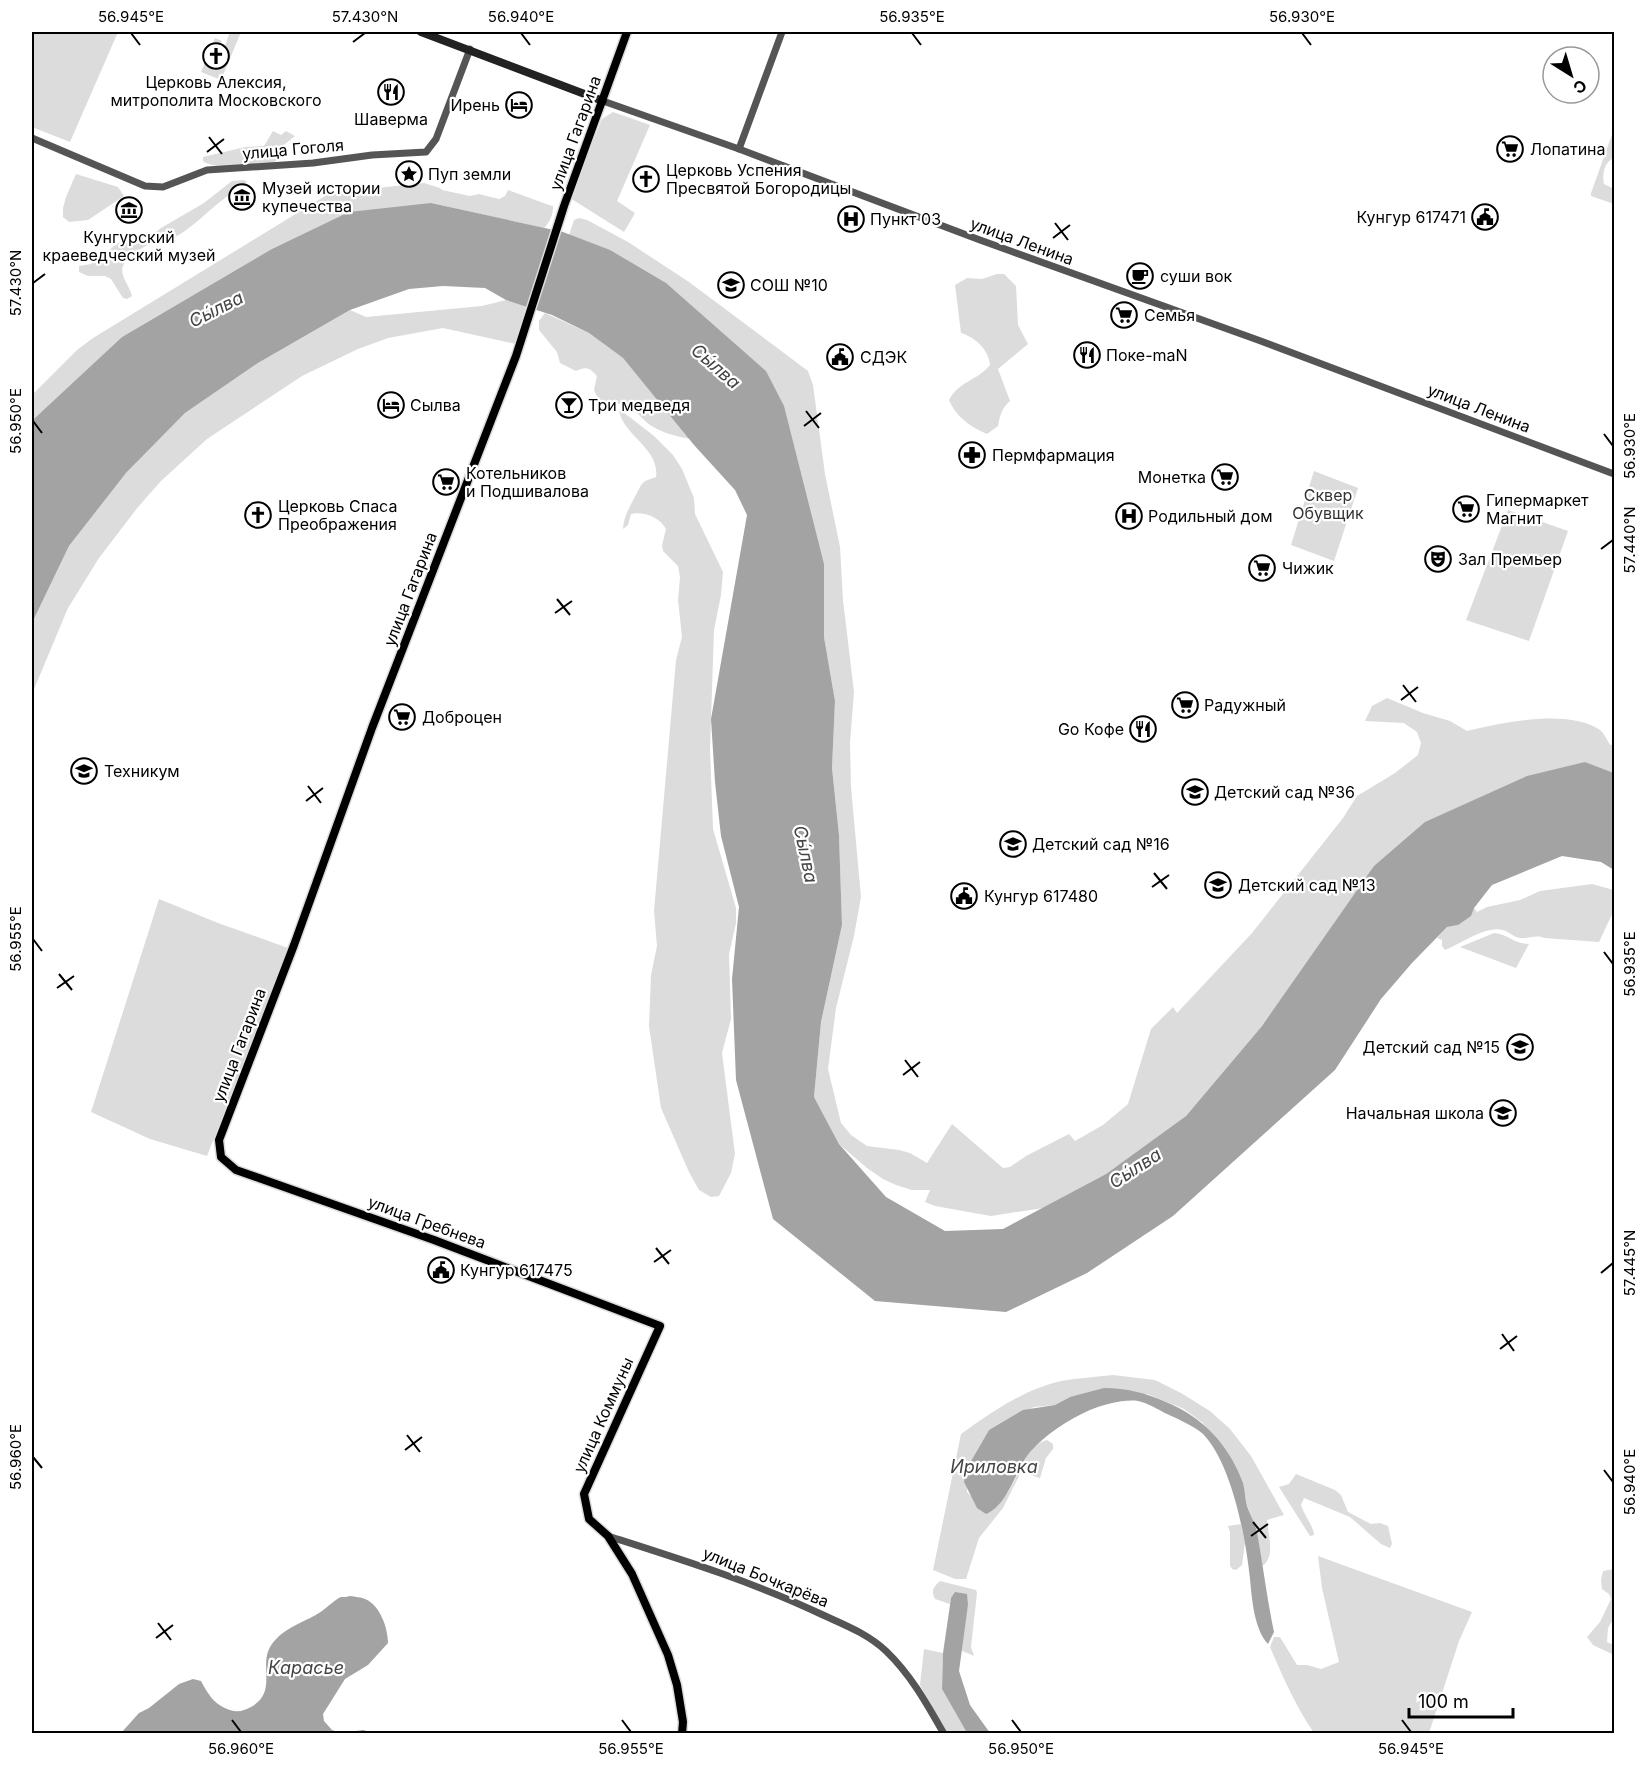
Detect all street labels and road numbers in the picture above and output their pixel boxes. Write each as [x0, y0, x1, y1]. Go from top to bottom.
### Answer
street label: улица Гагарина [545, 73, 605, 193]
street label: улица Гоголя [241, 135, 345, 163]
street label: улица Ленина [968, 213, 1076, 269]
street label: улица Ленина [1425, 379, 1533, 437]
street label: улица Гагарина [379, 529, 441, 649]
street label: улица Гагарина [208, 985, 270, 1105]
street label: улица Гребнева [365, 1191, 489, 1253]
street label: улица Коммуны [569, 1354, 637, 1476]
street label: улица Бочкарёва [700, 1543, 832, 1611]

